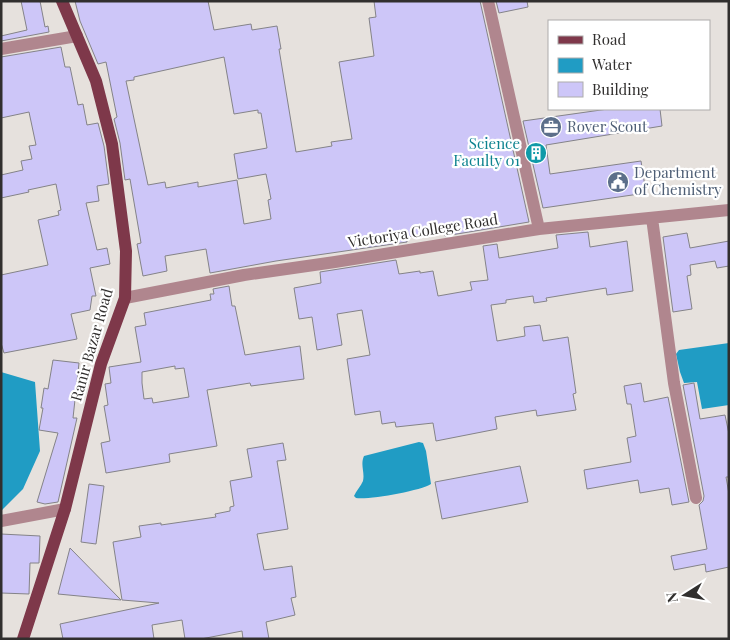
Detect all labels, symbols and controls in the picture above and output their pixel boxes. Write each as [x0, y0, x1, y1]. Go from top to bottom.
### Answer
legend [548, 20, 710, 110]
text: Road [592, 29, 626, 49]
text: Water [591, 54, 632, 74]
text: Building [592, 79, 649, 99]
office icon: Rover Scout [539, 115, 563, 139]
place label: Rover Scout [567, 116, 648, 136]
place label: Science Faculty 01 [453, 133, 520, 170]
building icon: Science Faculty 01 [524, 141, 548, 165]
place label: Department of Chemistry [634, 162, 722, 199]
public building icon: Department of Chemistry [606, 170, 630, 194]
street label: Victoriya College Road [345, 208, 499, 252]
street label: Ranir Bazar Road [65, 286, 117, 403]
north arrow [660, 570, 710, 620]
text: N [661, 591, 682, 604]

